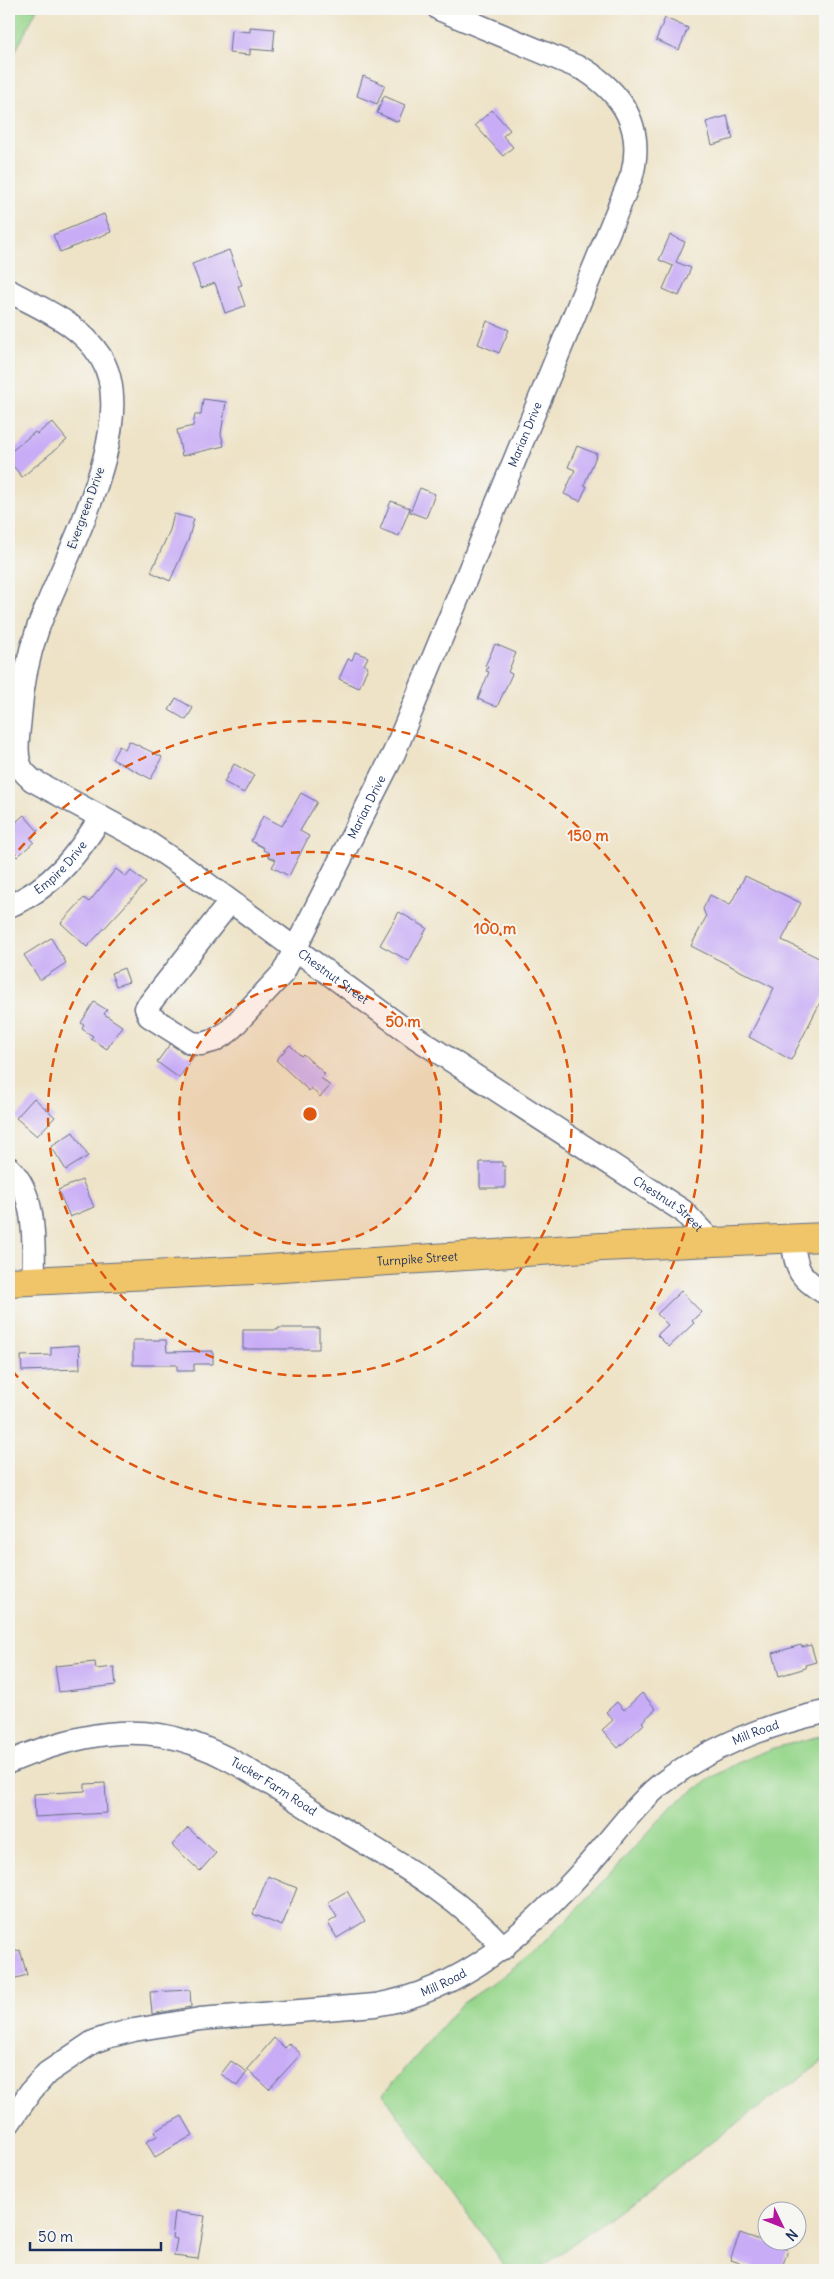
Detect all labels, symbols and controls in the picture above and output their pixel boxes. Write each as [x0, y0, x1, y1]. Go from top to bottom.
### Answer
street label: Marian Drive [505, 399, 545, 469]
street label: Evergreen Drive [64, 465, 107, 551]
street label: Marian Drive [344, 773, 389, 841]
text: 150 m [567, 826, 609, 845]
street label: Empire Drive [31, 838, 90, 897]
text: 100 m [474, 919, 516, 938]
street label: Chestnut Street [295, 945, 372, 1007]
text: 50 m [385, 1012, 421, 1031]
centre of rings [301, 1105, 319, 1123]
street label: Chestnut Street [630, 1173, 706, 1234]
street label: Turnpike Street [376, 1248, 458, 1269]
street label: Mill Road [730, 1717, 781, 1748]
street label: Tucker Farm Road [228, 1754, 320, 1818]
street label: Mill Road [418, 1965, 469, 1999]
north arrow [756, 2202, 806, 2252]
scale bar [30, 2219, 161, 2251]
text: N [782, 2225, 801, 2245]
text: 50 m [38, 2227, 73, 2246]

